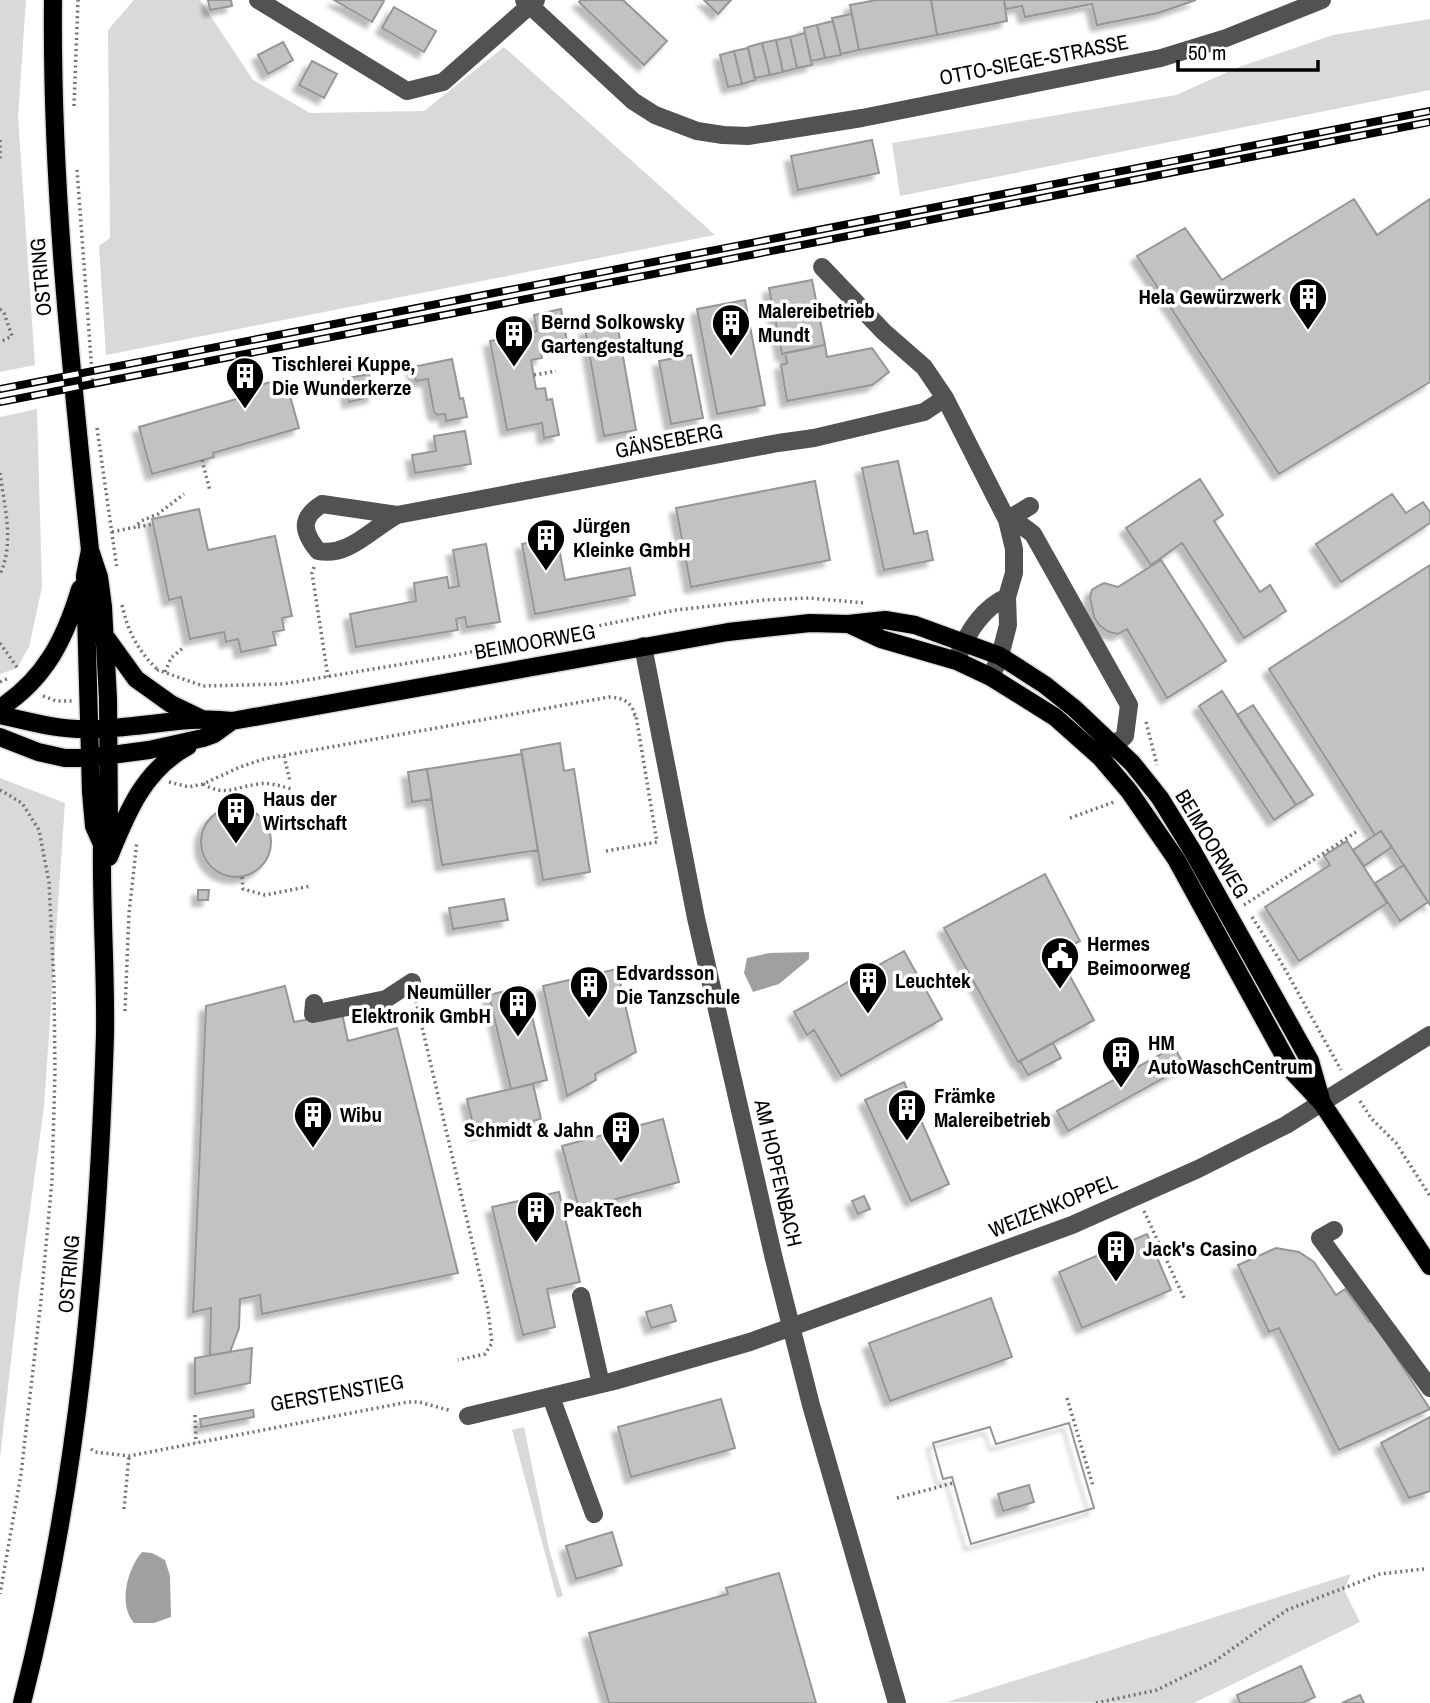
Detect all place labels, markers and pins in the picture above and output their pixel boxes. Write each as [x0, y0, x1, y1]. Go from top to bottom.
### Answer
building icon: Hela Gewürzwerk [1287, 276, 1329, 331]
place label: Hela Gewürzwerk [1138, 282, 1281, 311]
place label: Malereibetrieb Mundt [758, 296, 875, 349]
building icon: Malereibetrieb Mundt [710, 302, 752, 357]
place label: Bernd Solkowsky Gartengestaltung [541, 307, 685, 360]
building icon: Bernd Solkowsky Gartengestaltung [493, 313, 535, 368]
place label: Tischlerei Kuppe, Die Wunderkerze [272, 349, 415, 402]
building icon: Tischlerei Kuppe, Die Wunderkerze [224, 355, 266, 410]
place label: Jürgen Kleinke GmbH [573, 511, 691, 564]
building icon: Jürgen Kleinke GmbH [525, 517, 567, 572]
place label: Haus der Wirtschaft [263, 784, 347, 837]
building icon: Haus der Wirtschaft [215, 790, 257, 845]
place label: Hermes Beimoorweg [1087, 929, 1191, 982]
public building icon: Hermes Beimoorweg [1039, 935, 1081, 990]
place label: Edvardsson Die Tanzschule [616, 958, 740, 1011]
building icon: Leuchtek [847, 960, 889, 1015]
building icon: Edvardsson Die Tanzschule [568, 964, 610, 1019]
place label: Leuchtek [895, 966, 971, 995]
place label: Neumüller Elektronik GmbH [351, 977, 491, 1030]
building icon: Neumüller Elektronik GmbH [497, 983, 539, 1038]
place label: HM AutoWaschCentrum [1148, 1028, 1313, 1081]
building icon: HM AutoWaschCentrum [1100, 1034, 1142, 1089]
place label: Främke Malereibetrieb [934, 1081, 1051, 1134]
building icon: Främke Malereibetrieb [886, 1087, 928, 1142]
building icon: Wibu [292, 1094, 334, 1149]
place label: Wibu [340, 1100, 382, 1129]
building icon: Schmidt & Jahn [600, 1109, 642, 1164]
place label: Schmidt & Jahn [464, 1115, 594, 1144]
building icon: PeakTech [515, 1189, 557, 1244]
place label: PeakTech [563, 1195, 642, 1224]
building icon: Jack's Casino [1095, 1228, 1137, 1283]
place label: Jack's Casino [1143, 1234, 1257, 1263]

